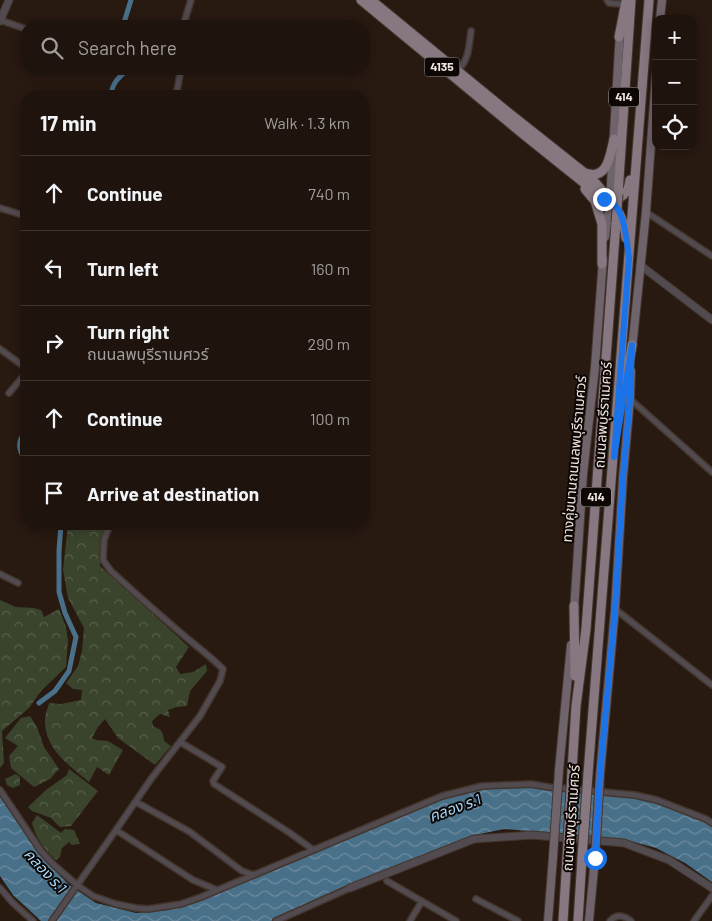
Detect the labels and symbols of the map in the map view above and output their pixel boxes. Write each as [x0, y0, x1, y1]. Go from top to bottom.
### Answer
road number: 4135 [424, 58, 460, 76]
road number: 414 [609, 88, 639, 106]
route end [593, 188, 616, 211]
street label: ถนนลพบุรีราเมศวร์ [590, 361, 616, 469]
street label: ทางคู่ขนานถนนลพบุรีราเมศวร์ [558, 374, 590, 543]
road number: 414 [581, 488, 611, 507]
street label: ถนนลพบุรีราเมศวร์ [558, 764, 584, 872]
water label: คลอง ร.1 [426, 789, 483, 825]
water label: คลอง ร.1 [21, 844, 71, 896]
route start [584, 847, 607, 870]

